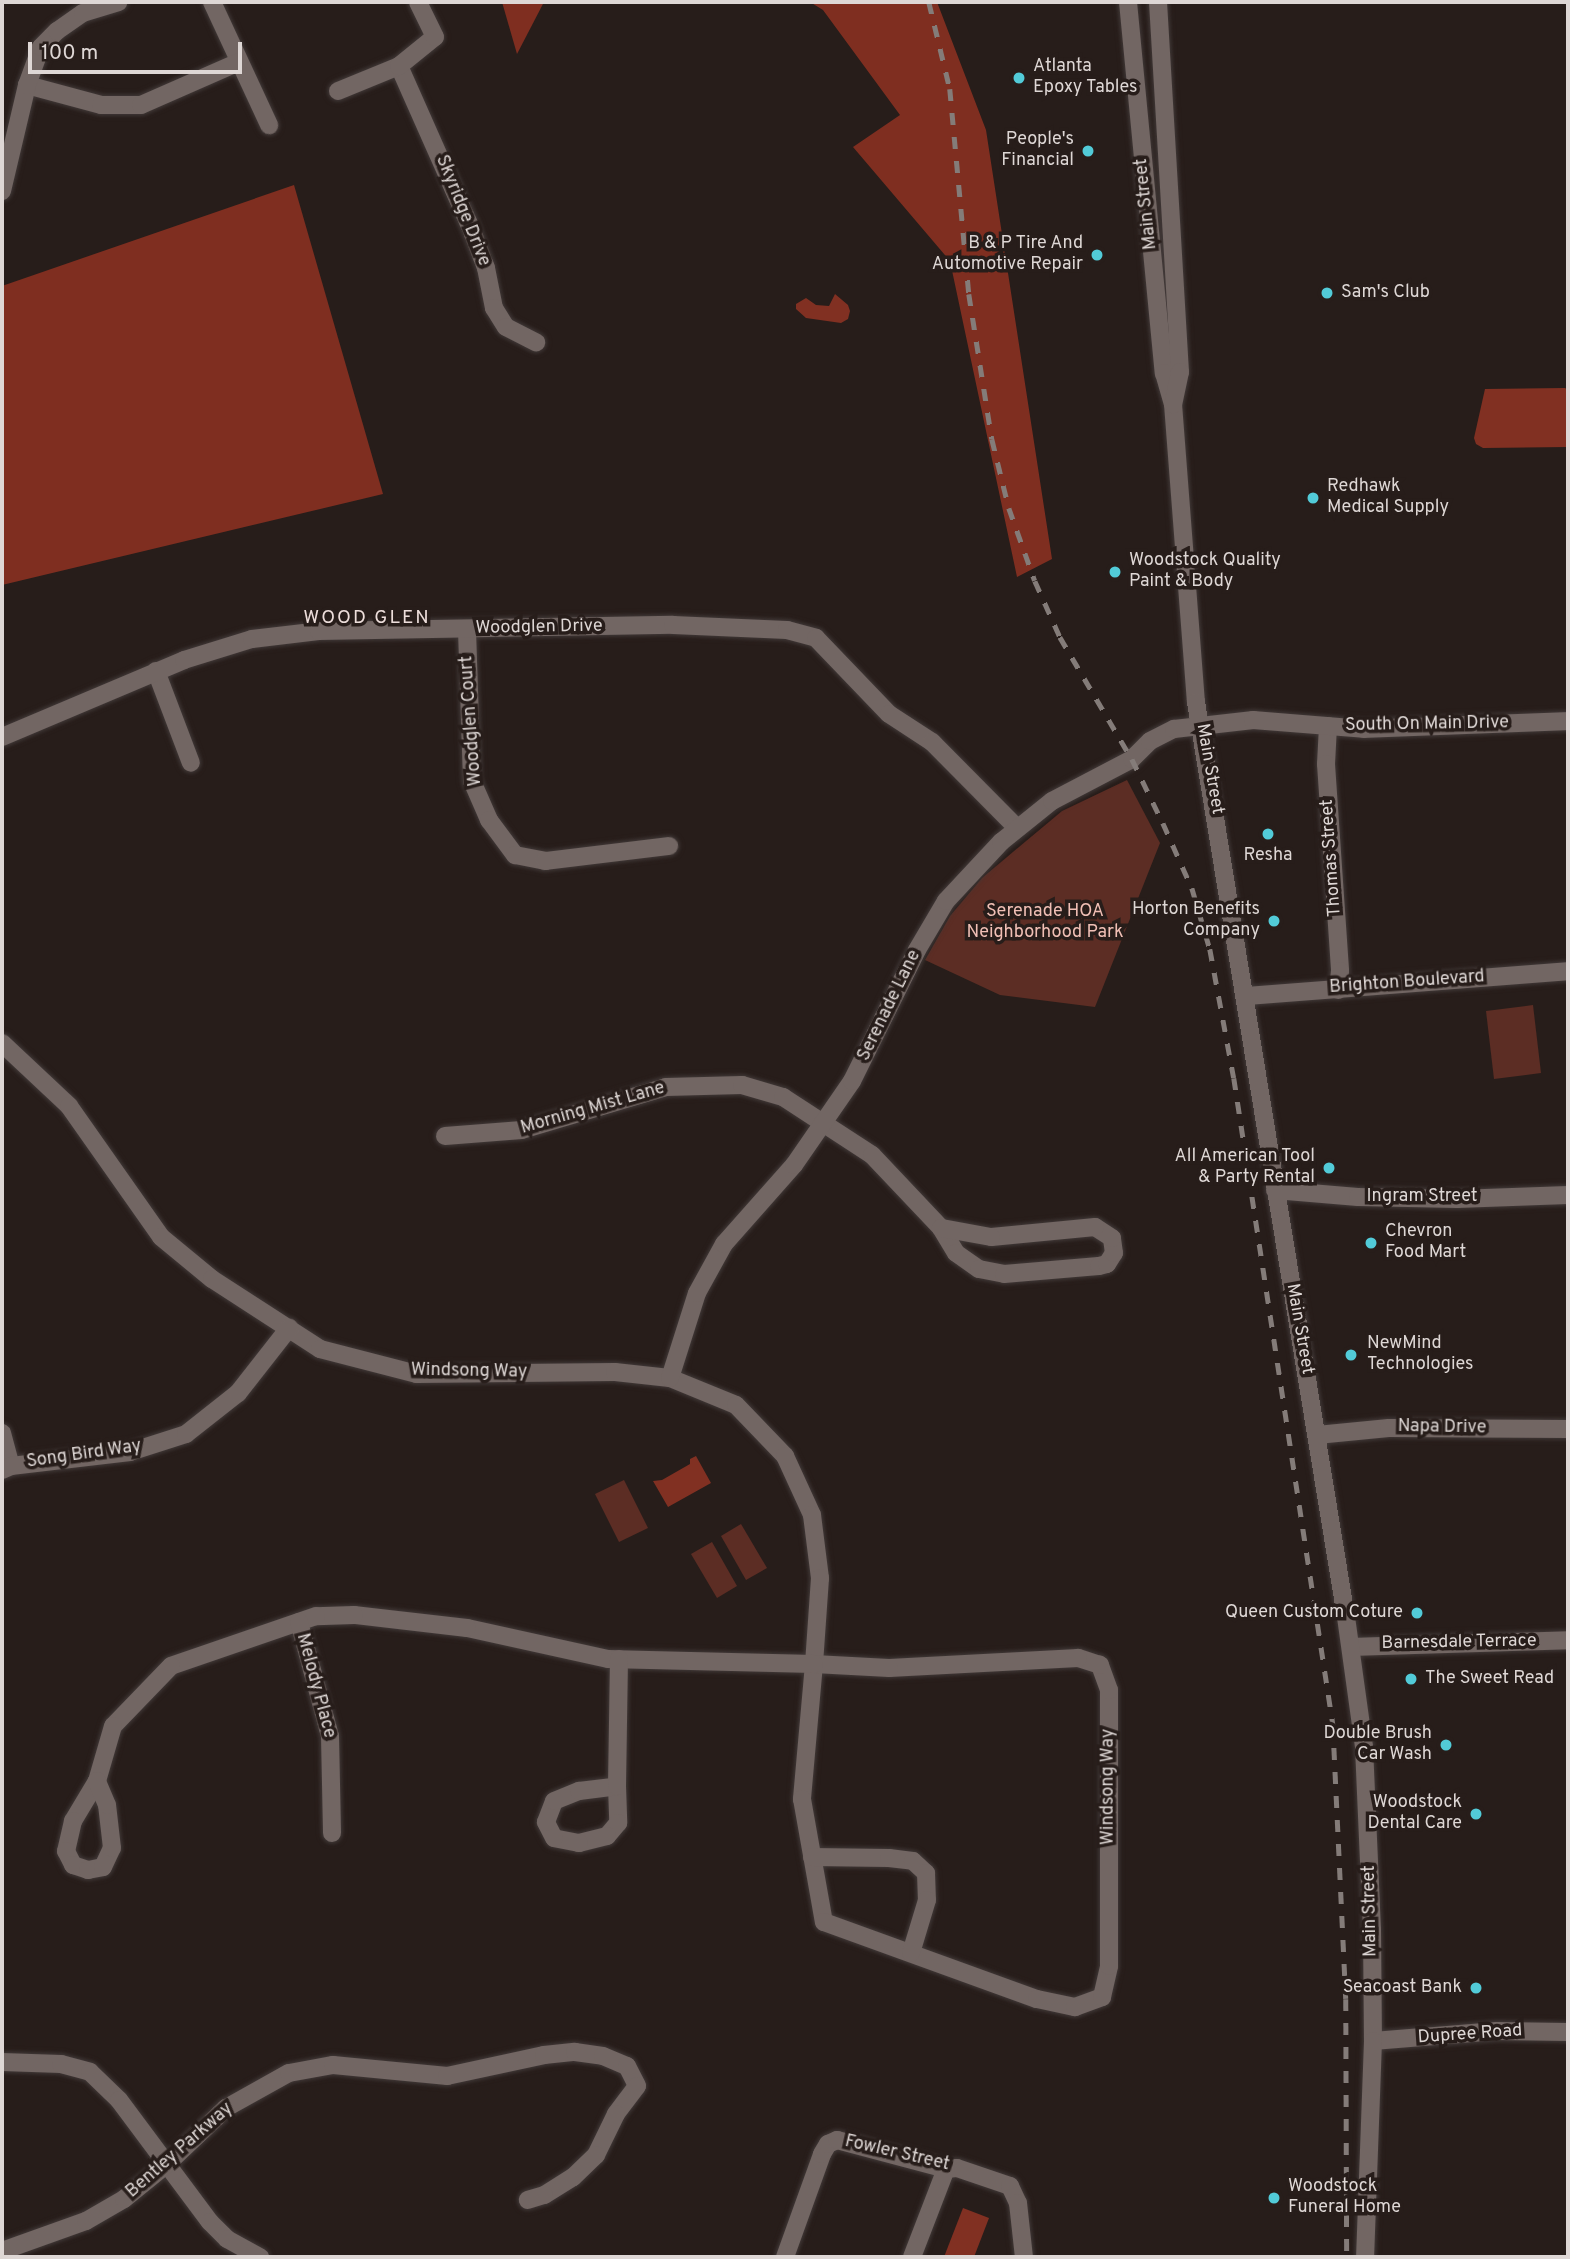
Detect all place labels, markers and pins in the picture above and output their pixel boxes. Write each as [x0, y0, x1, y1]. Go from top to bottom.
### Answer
place label: Atlanta Epoxy Tables [1033, 57, 1138, 100]
marker: Atlanta Epoxy Tables [1011, 70, 1027, 86]
place label: People's Financial [1001, 130, 1074, 172]
marker: People's Financial [1080, 143, 1096, 159]
place label: B & P Tire And Automotive Repair [932, 234, 1083, 276]
marker: B & P Tire And Automotive Repair [1089, 247, 1105, 263]
place label: Sam's Club [1341, 282, 1430, 304]
marker: Sam's Club [1319, 285, 1335, 301]
place label: Redhawk Medical Supply [1327, 477, 1449, 520]
marker: Redhawk Medical Supply [1305, 490, 1321, 506]
place label: Woodstock Quality Paint & Body [1129, 551, 1281, 594]
marker: Woodstock Quality Paint & Body [1107, 564, 1123, 580]
marker: Resha [1260, 826, 1276, 842]
place label: Resha [1243, 845, 1293, 867]
place label: Horton Benefits Company [1132, 900, 1260, 942]
marker: Horton Benefits Company [1266, 913, 1282, 929]
place label: All American Tool & Party Rental [1173, 1147, 1315, 1190]
marker: All American Tool & Party Rental [1321, 1160, 1337, 1176]
place label: Chevron Food Mart [1385, 1222, 1466, 1264]
marker: Chevron Food Mart [1363, 1235, 1379, 1251]
place label: NewMind Technologies [1367, 1334, 1473, 1376]
marker: NewMind Technologies [1341, 1345, 1361, 1365]
place label: Queen Custom Coture [1225, 1602, 1403, 1624]
marker: Queen Custom Coture [1409, 1605, 1425, 1621]
place label: The Sweet Read [1425, 1668, 1554, 1690]
marker: The Sweet Read [1403, 1671, 1419, 1687]
place label: Double Brush Car Wash [1324, 1724, 1432, 1766]
marker: Double Brush Car Wash [1438, 1737, 1454, 1753]
place label: Woodstock Dental Care [1368, 1793, 1462, 1836]
marker: Woodstock Dental Care [1468, 1806, 1484, 1822]
place label: Seacoast Bank [1343, 1977, 1462, 1999]
marker: Seacoast Bank [1468, 1980, 1484, 1996]
place label: Woodstock Funeral Home [1288, 2177, 1401, 2220]
marker: Woodstock Funeral Home [1266, 2190, 1282, 2206]

